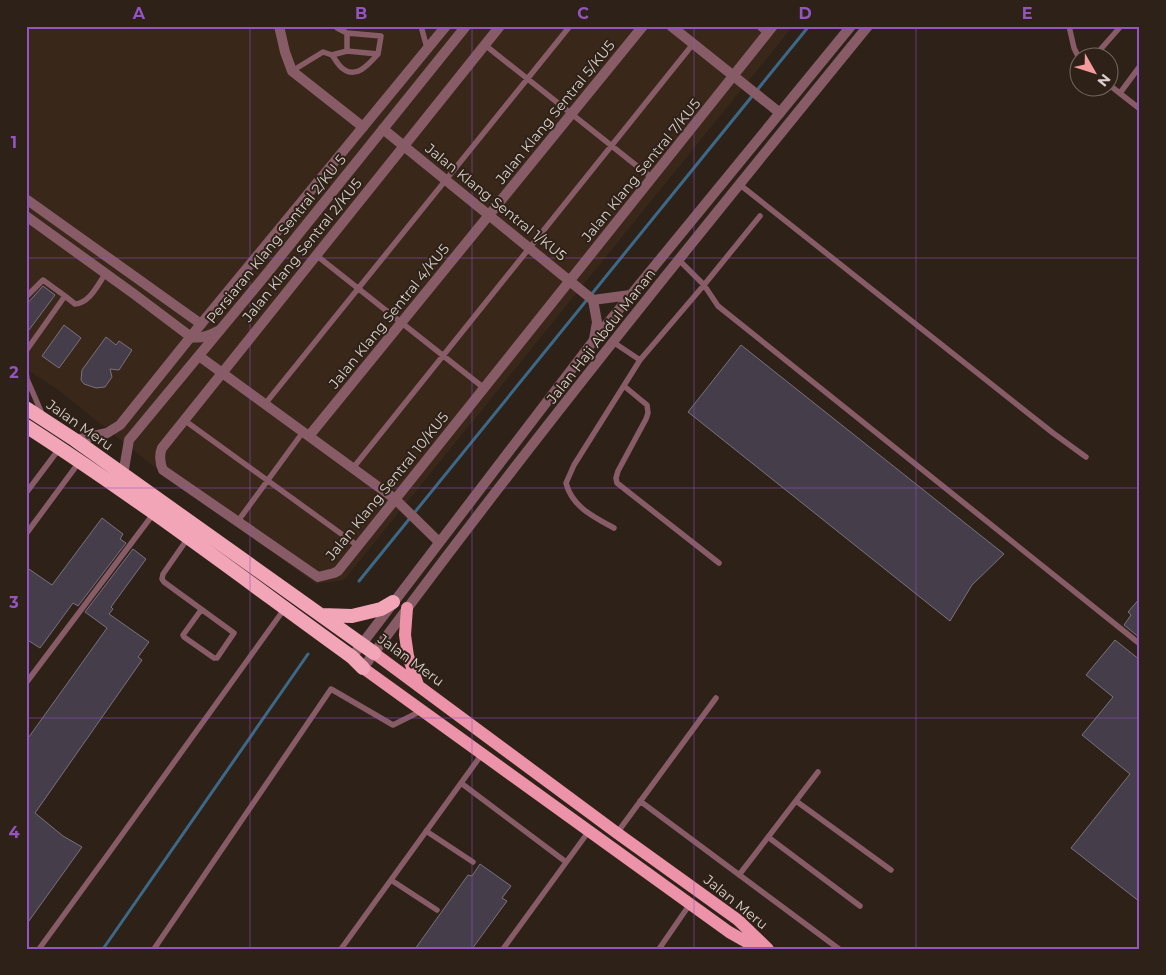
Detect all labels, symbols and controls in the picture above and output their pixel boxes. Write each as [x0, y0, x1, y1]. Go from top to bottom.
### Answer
text: A [132, 4, 146, 23]
text: B [355, 4, 367, 23]
text: C [577, 4, 589, 23]
text: D [798, 4, 812, 23]
text: E [1022, 4, 1032, 23]
street label: Jalan Klang Sentral 5/KU5 [491, 37, 619, 188]
north arrow [1068, 48, 1118, 98]
text: N [1094, 70, 1115, 90]
street label: Jalan Klang Sentral 7/KU5 [577, 95, 704, 246]
text: 1 [11, 133, 17, 152]
street label: Jalan Klang Sentral 1/KU5 [421, 139, 570, 265]
street label: Persiaran Klang Sentral 2/KU 5 [202, 151, 350, 327]
street label: Jalan Klang Sentral 2/KU5 [238, 174, 366, 326]
street label: Jalan Klang Sentral 4/KU5 [324, 240, 453, 393]
street label: Jalan Haji Abdul Manan [542, 265, 659, 408]
text: 2 [9, 363, 19, 382]
street label: Jalan Meru [42, 395, 117, 455]
street label: Jalan Klang Sentral 10/KU5 [321, 408, 452, 565]
text: 3 [8, 593, 19, 612]
street label: Jalan Meru [374, 629, 448, 690]
text: 4 [8, 823, 20, 842]
street label: Jalan Meru [700, 870, 772, 933]

